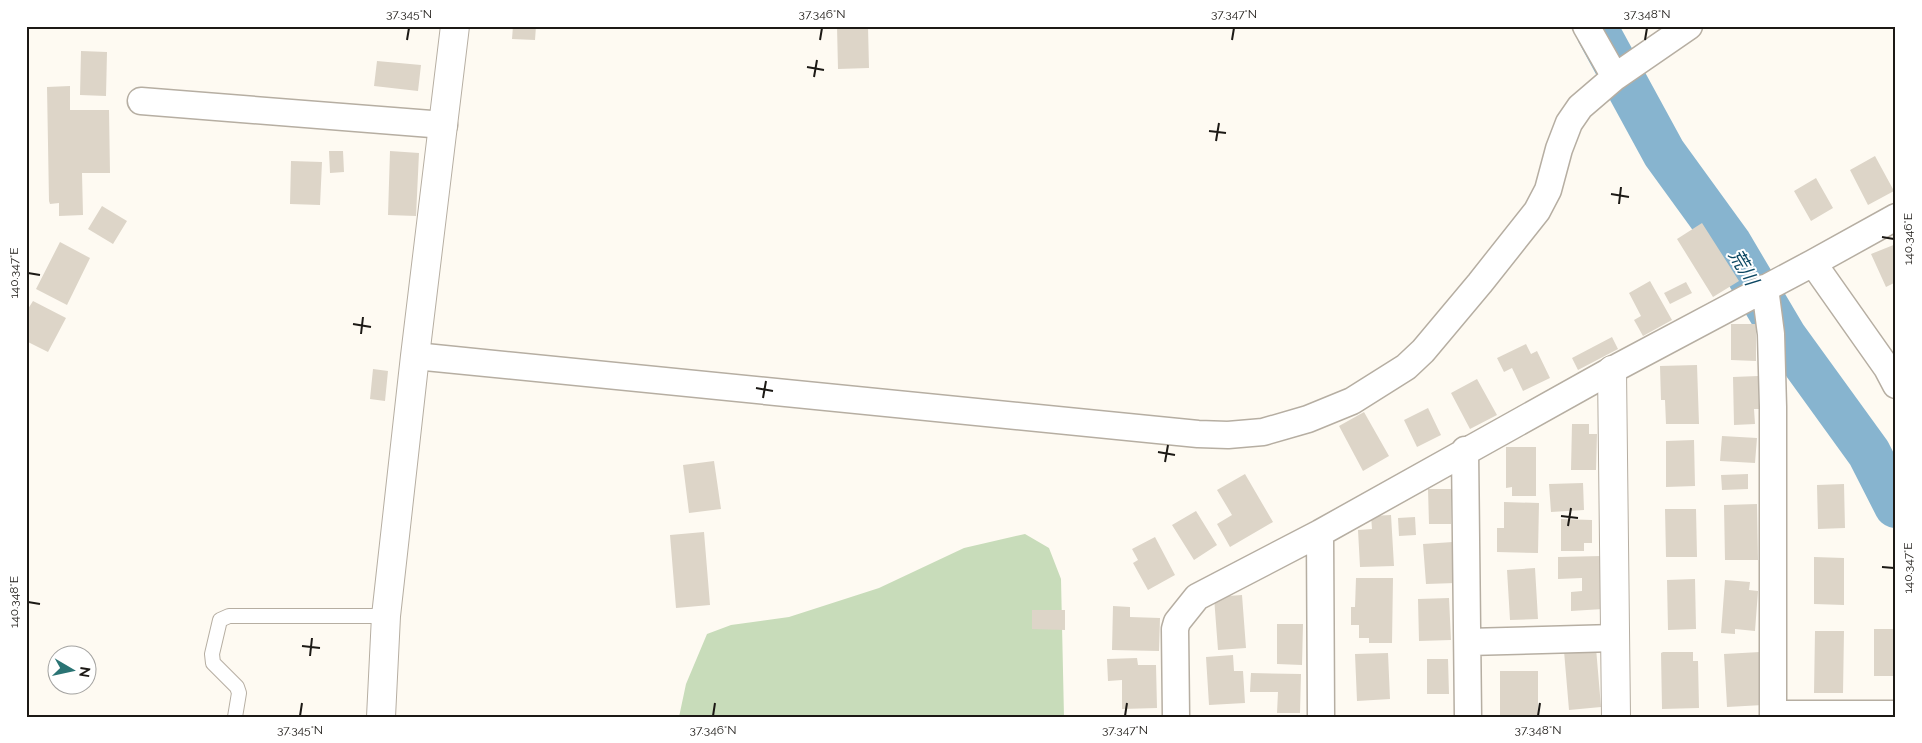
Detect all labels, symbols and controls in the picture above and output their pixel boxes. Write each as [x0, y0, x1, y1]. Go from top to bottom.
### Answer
text: 37.345°N [386, 7, 432, 21]
text: 37.346°N [799, 7, 845, 21]
text: 37.347°N [1211, 7, 1257, 21]
text: 37.348°N [1624, 7, 1670, 21]
text: 140.346°E [1901, 213, 1915, 265]
water label: 荒川 [1725, 245, 1764, 291]
text: 140.347°E [7, 247, 21, 299]
text: 140.347°E [1901, 542, 1915, 594]
text: 140.348°E [7, 576, 21, 628]
north arrow [48, 646, 98, 696]
text: N [76, 666, 94, 679]
text: 37.345°N [277, 723, 323, 737]
text: 37.346°N [690, 723, 736, 737]
text: 37.347°N [1102, 723, 1148, 737]
text: 37.348°N [1515, 723, 1561, 737]

